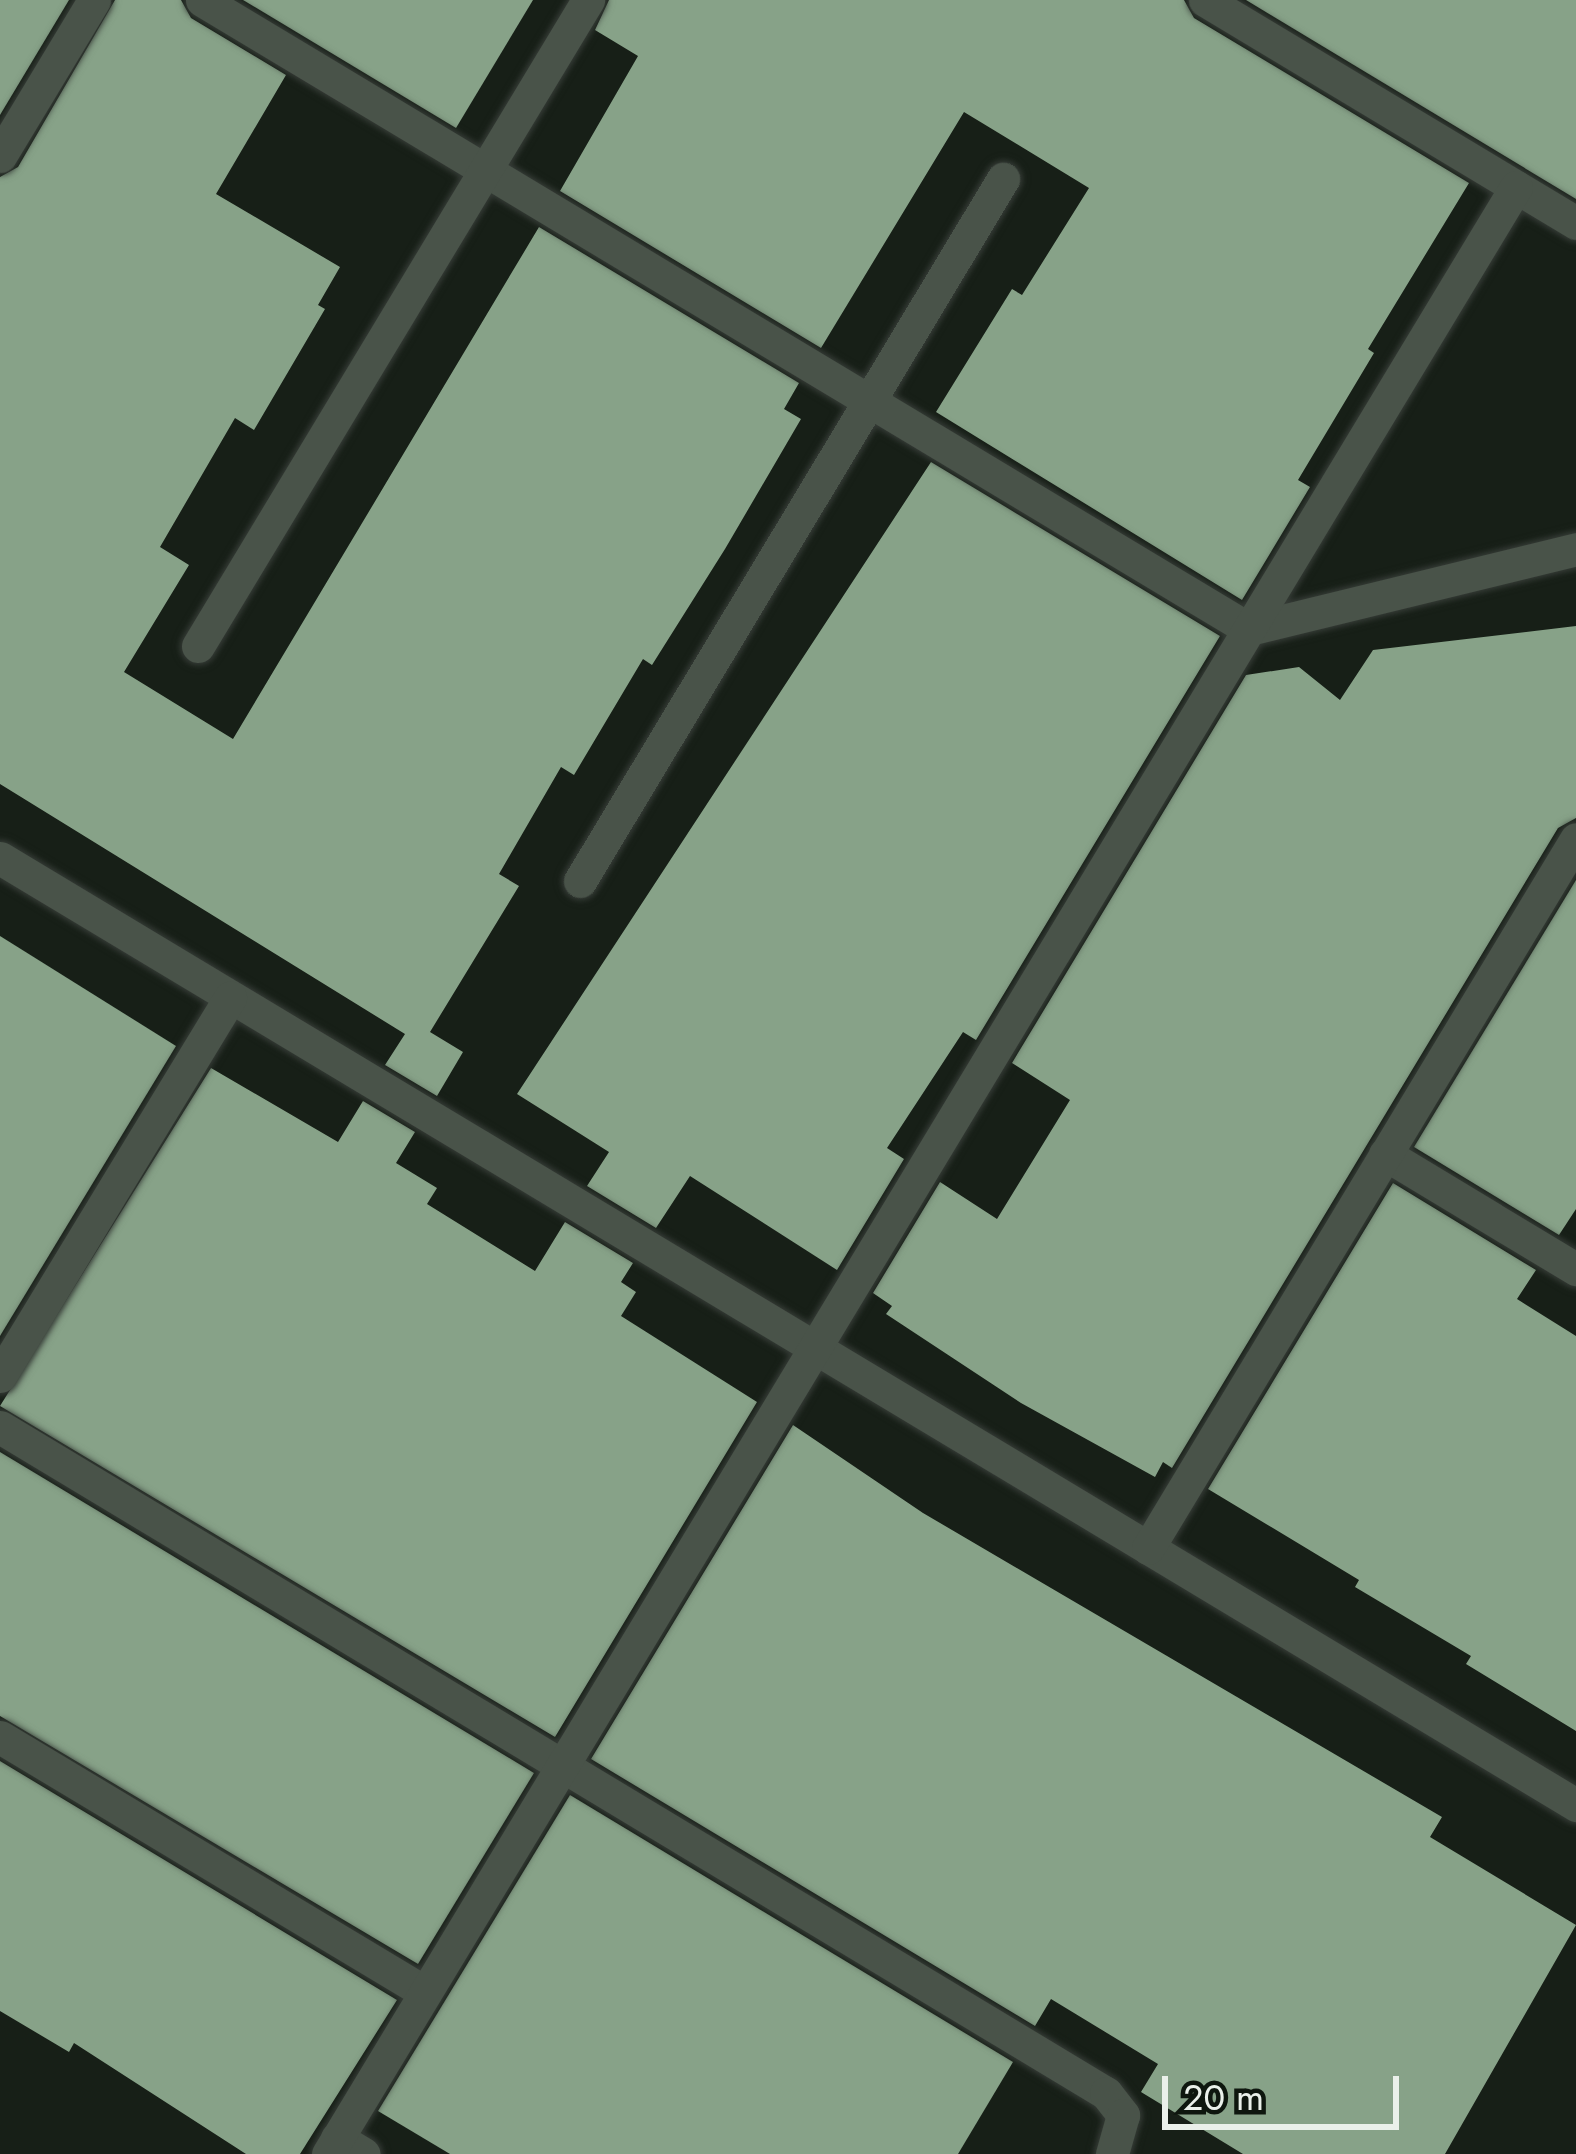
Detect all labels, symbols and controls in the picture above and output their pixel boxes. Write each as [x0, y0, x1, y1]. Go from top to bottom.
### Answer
scale bar [1168, 2052, 1405, 2126]
text: 20 m [1183, 2071, 1264, 2123]

